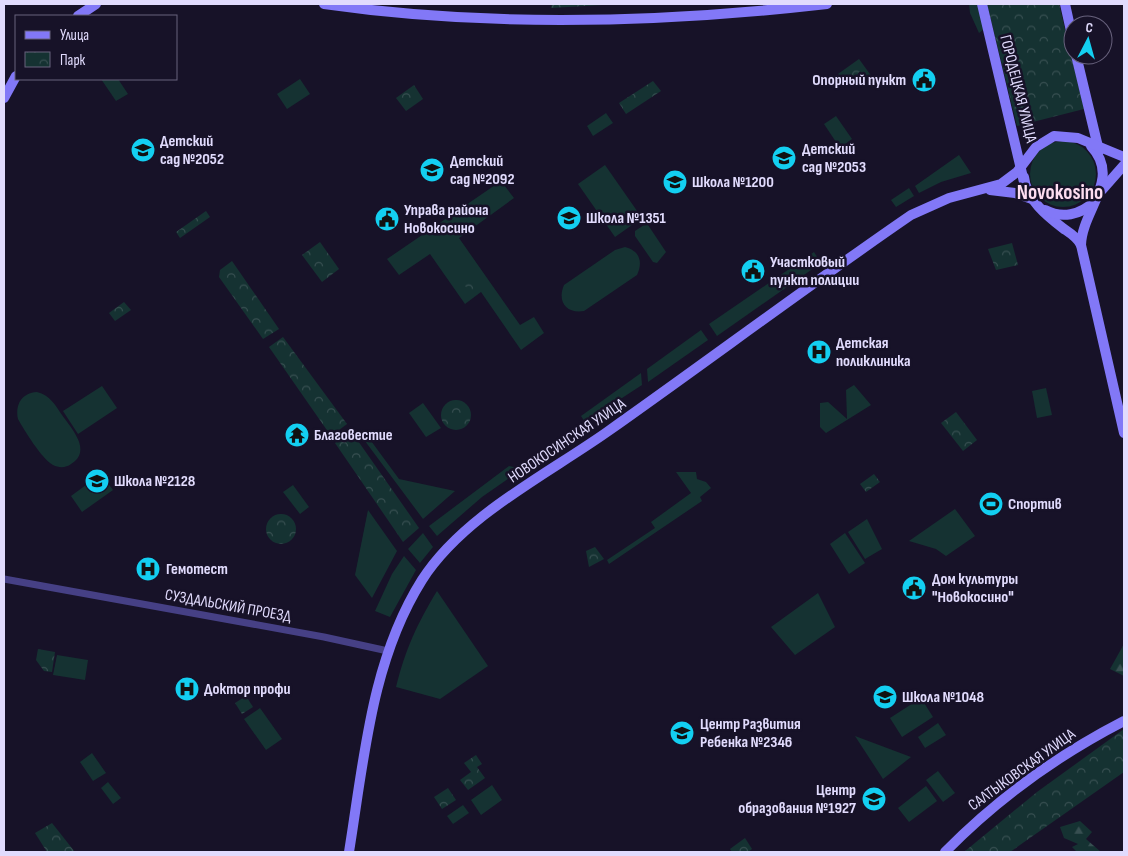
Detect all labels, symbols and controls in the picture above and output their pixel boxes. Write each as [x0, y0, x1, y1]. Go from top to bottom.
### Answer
legend [15, 15, 178, 80]
north arrow [1063, 15, 1113, 65]
text: С [1085, 19, 1094, 36]
text: Улица [60, 26, 89, 45]
street label: ГОРОДЕЦКАЯ УЛИЦА [995, 33, 1041, 145]
text: Парк [60, 51, 86, 70]
public building icon: Опорный пункт [911, 67, 937, 93]
place label: Опорный пункт [812, 71, 906, 90]
place label: Детский сад №2052 [160, 132, 224, 169]
school or university icon: Детский сад №2052 [130, 137, 156, 163]
place label: Детский сад №2053 [802, 140, 866, 177]
school or university icon: Детский сад №2053 [771, 145, 797, 171]
place label: Детский сад №2092 [450, 152, 514, 189]
school or university icon: Детский сад №2092 [419, 157, 445, 183]
school or university icon: Школа №1200 [662, 169, 688, 195]
place label: Школа №1200 [692, 173, 774, 192]
district label: Novokosino [1017, 180, 1103, 205]
place label: Управа района Новокосино [404, 201, 488, 238]
school or university icon: Школа №1351 [556, 205, 582, 231]
public building icon: Управа района Новокосино [374, 206, 400, 232]
place label: Школа №1351 [586, 209, 667, 228]
place label: Участковый пункт полиции [770, 253, 859, 290]
public building icon: Участковый пункт полиции [740, 258, 766, 284]
place label: Детская поликлиника [836, 334, 911, 371]
hospital icon: Детская поликлиника [806, 339, 832, 365]
street label: НОВОКОСИНСКАЯ УЛИЦА [505, 395, 630, 487]
temple icon: Благовестие [284, 422, 310, 448]
place label: Благовестие [314, 426, 393, 445]
school or university icon: Школа №2128 [84, 468, 110, 494]
place label: Школа №2128 [114, 472, 196, 491]
sports icon: Спортив [978, 491, 1004, 517]
place label: Спортив [1008, 495, 1062, 514]
hospital icon: Гемотест [135, 556, 161, 582]
place label: Гемотест [166, 560, 228, 579]
place label: Дом культуры "Новокосино" [932, 570, 1018, 607]
public building icon: Дом культуры "Новокосино" [901, 575, 927, 601]
street label: СУЗДАЛЬСКИЙ ПРОЕЗД [163, 586, 293, 627]
hospital icon: Доктор профи [174, 676, 200, 702]
place label: Доктор профи [204, 680, 290, 699]
school or university icon: Школа №1048 [872, 684, 898, 710]
place label: Школа №1048 [902, 688, 984, 707]
place label: Центр Развития Ребенка №2346 [700, 715, 801, 752]
school or university icon: Центр Развития Ребенка №2346 [669, 720, 695, 746]
street label: САЛТЫКОВСКАЯ УЛИЦА [965, 725, 1079, 815]
place label: Центр образования №1927 [738, 781, 856, 818]
school or university icon: Центр образования №1927 [861, 786, 887, 812]

